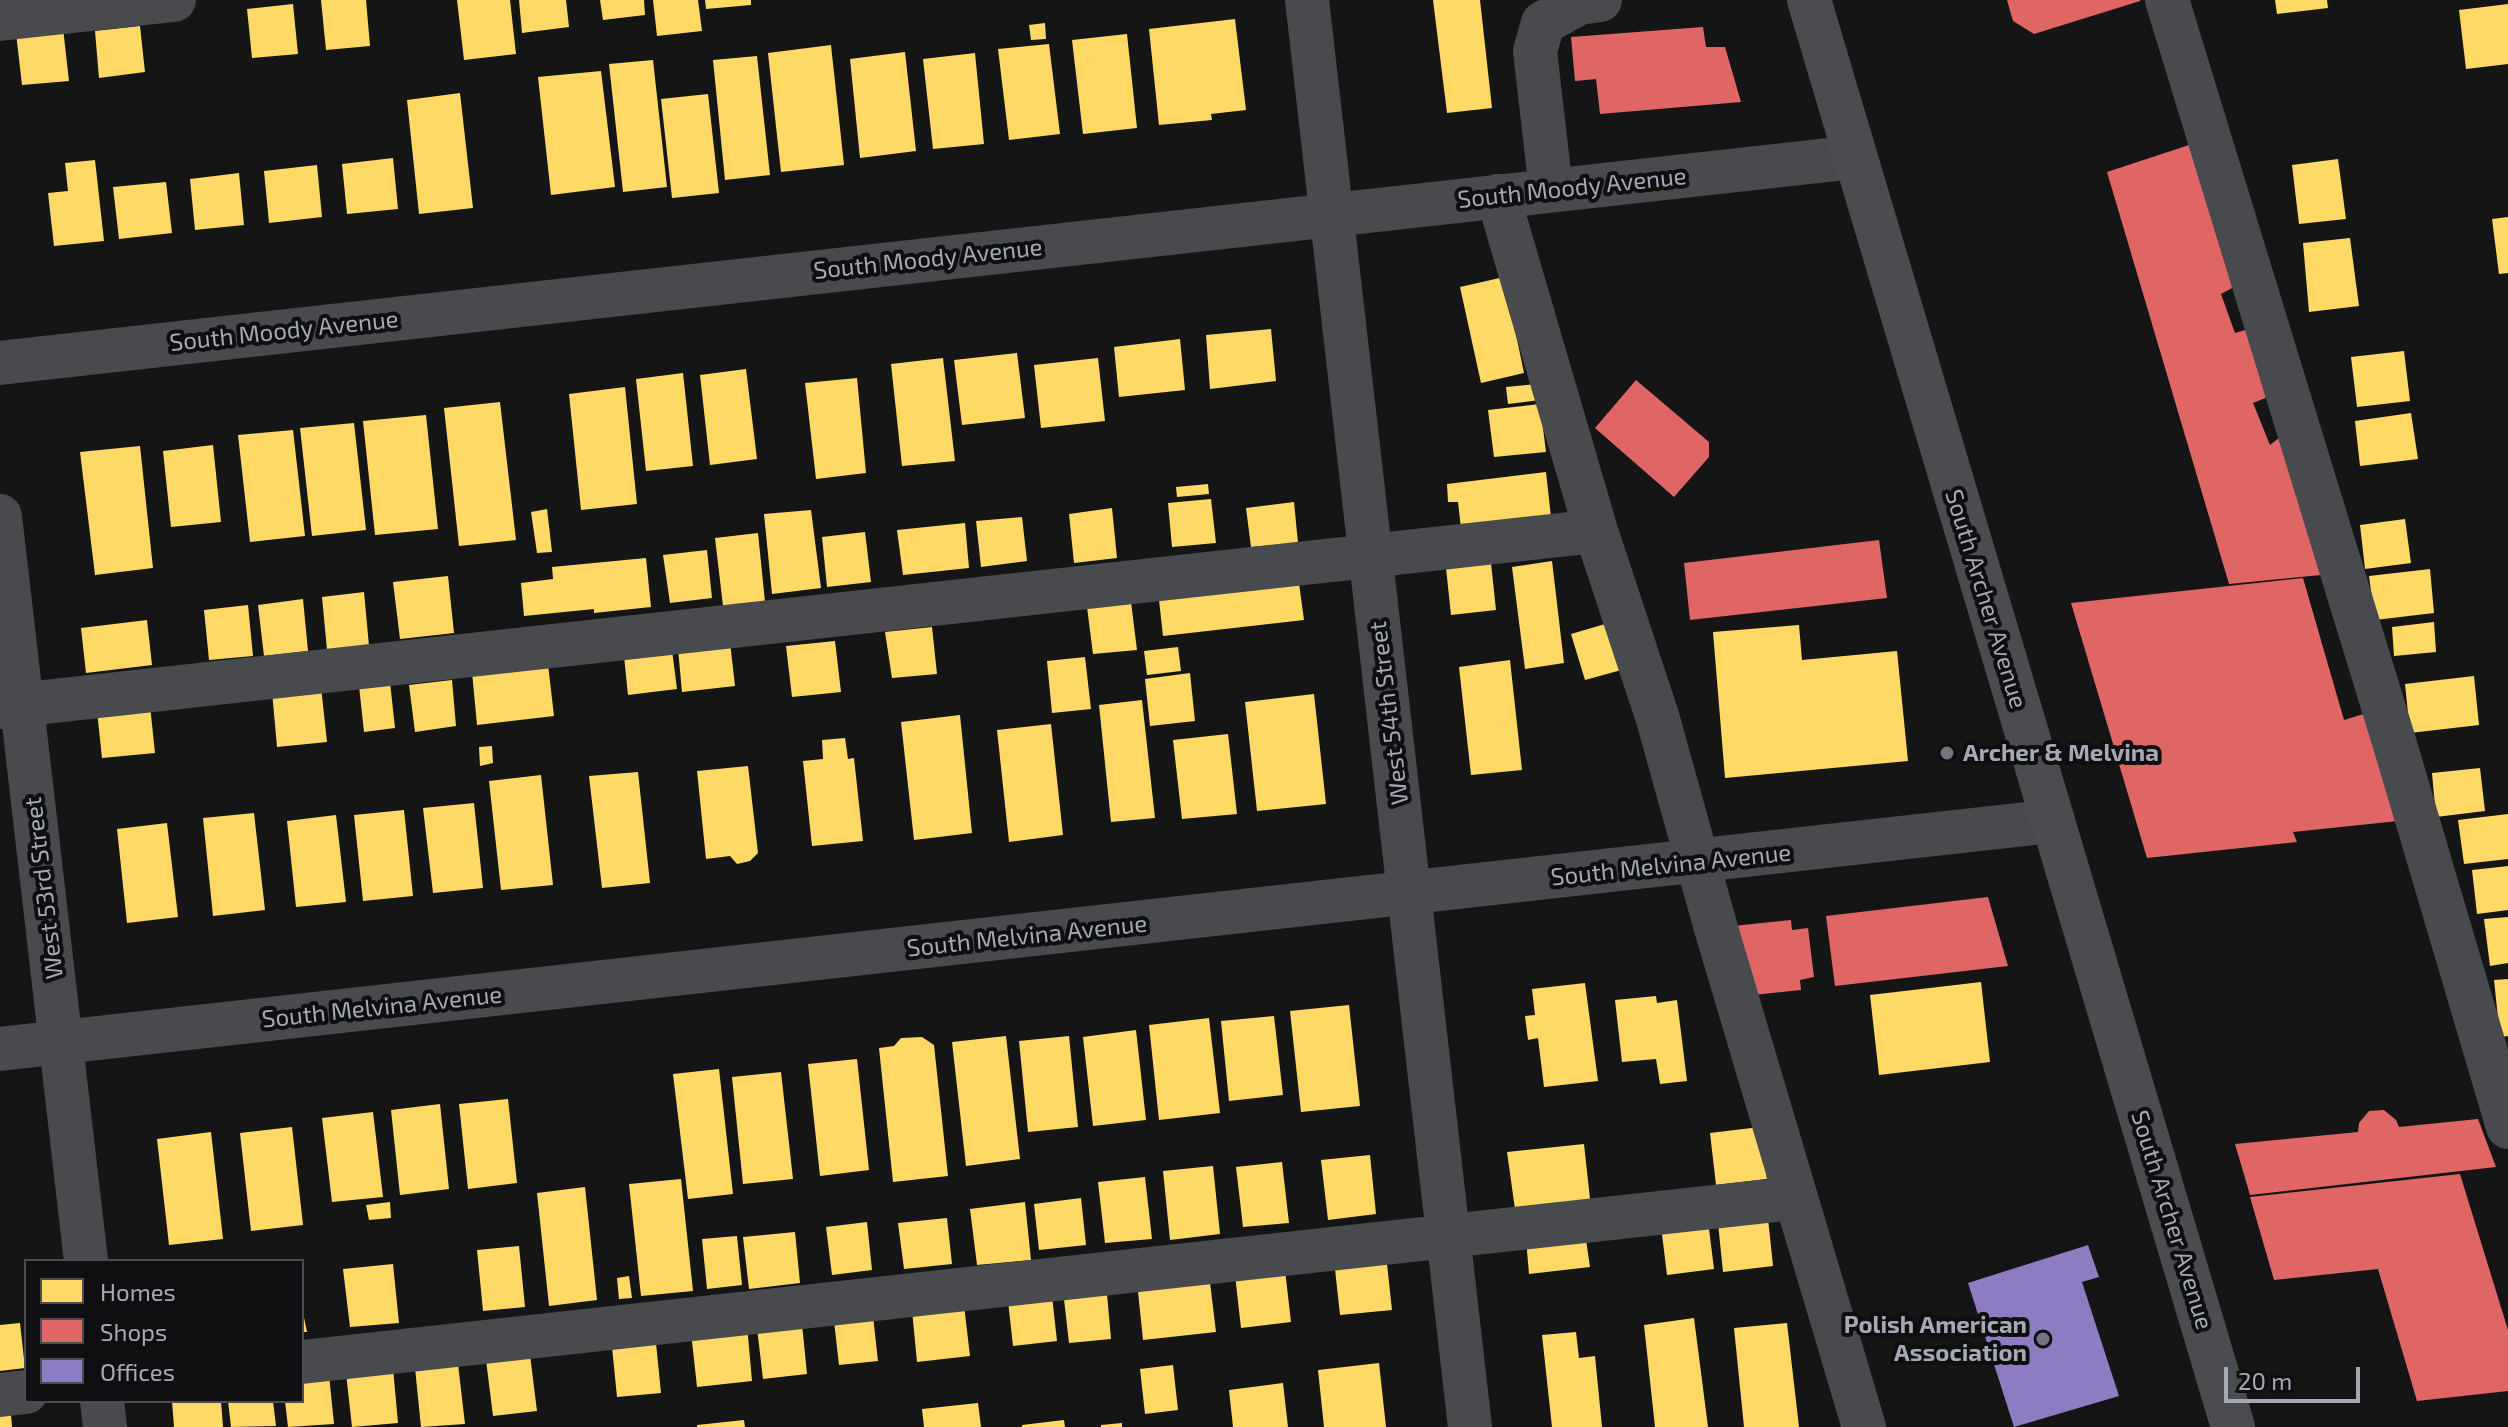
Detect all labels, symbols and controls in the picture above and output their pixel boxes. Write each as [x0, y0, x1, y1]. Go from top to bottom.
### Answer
street label: South Moody Avenue [1456, 162, 1688, 214]
street label: South Moody Avenue [812, 233, 1044, 285]
street label: South Moody Avenue [168, 305, 400, 357]
street label: South Archer Avenue [1939, 486, 2033, 712]
street label: West 54th Street [1363, 620, 1415, 806]
place label: Archer & Melvina [1963, 739, 2159, 767]
marker: Archer & Melvina [1938, 744, 1956, 762]
street label: West 53rd Street [19, 795, 69, 981]
street label: South Melvina Avenue [1549, 838, 1793, 892]
street label: South Melvina Avenue [905, 909, 1149, 963]
street label: South Melvina Avenue [260, 980, 504, 1034]
street label: South Archer Avenue [2125, 1107, 2219, 1333]
legend [24, 1259, 304, 1403]
text: Homes [100, 1277, 176, 1306]
place label: Polish American Association [1844, 1311, 2027, 1367]
text: Shops [100, 1317, 167, 1346]
marker: Polish American Association [2034, 1330, 2052, 1348]
scale bar [2228, 1351, 2364, 1401]
text: Offices [100, 1357, 175, 1386]
text: 20 m [2238, 1366, 2292, 1395]

